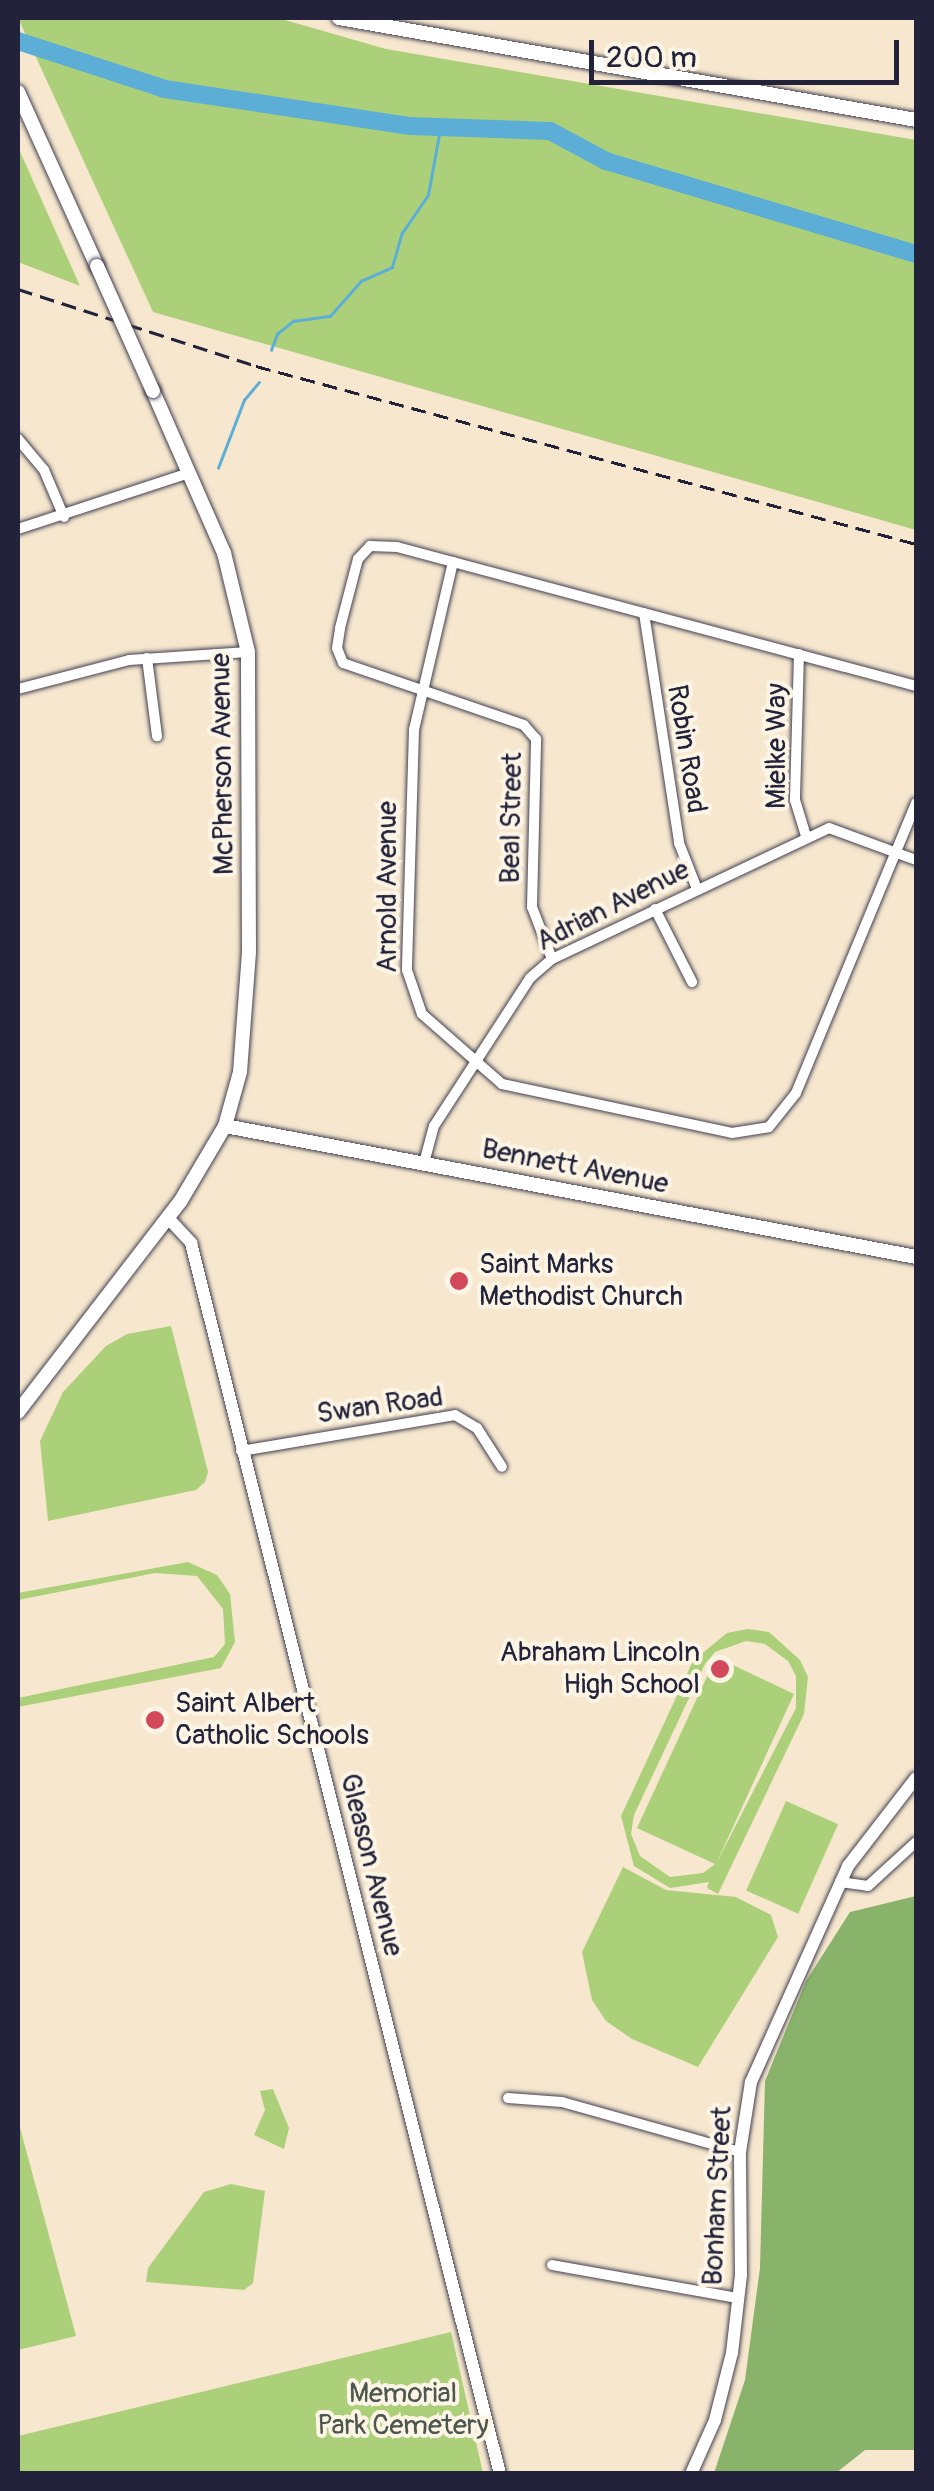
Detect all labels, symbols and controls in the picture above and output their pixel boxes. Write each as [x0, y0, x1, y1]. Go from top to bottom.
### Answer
scale bar [594, 20, 904, 82]
text: 200 m [606, 39, 697, 76]
street label: McPherson Avenue [204, 653, 242, 875]
street label: Robin Road [659, 682, 713, 816]
street label: Mielke Way [760, 683, 794, 809]
street label: Beal Street [494, 752, 530, 884]
street label: Arnold Avenue [371, 801, 405, 973]
street label: Adrian Avenue [531, 853, 695, 959]
street label: Bennett Avenue [479, 1132, 671, 1202]
place label: Saint Marks Methodist Church [479, 1248, 683, 1314]
marker: Saint Marks Methodist Church [448, 1270, 470, 1292]
street label: Swan Road [315, 1381, 445, 1431]
place label: Abraham Lincoln High School [500, 1636, 700, 1702]
marker: Abraham Lincoln High School [709, 1658, 731, 1680]
place label: Saint Albert Catholic Schools [175, 1687, 369, 1753]
marker: Saint Albert Catholic Schools [144, 1709, 166, 1731]
street label: Gleason Avenue [332, 1770, 410, 1960]
street label: Bonham Street [697, 2106, 739, 2286]
park label: Memorial Park Cemetery [317, 2377, 489, 2443]

